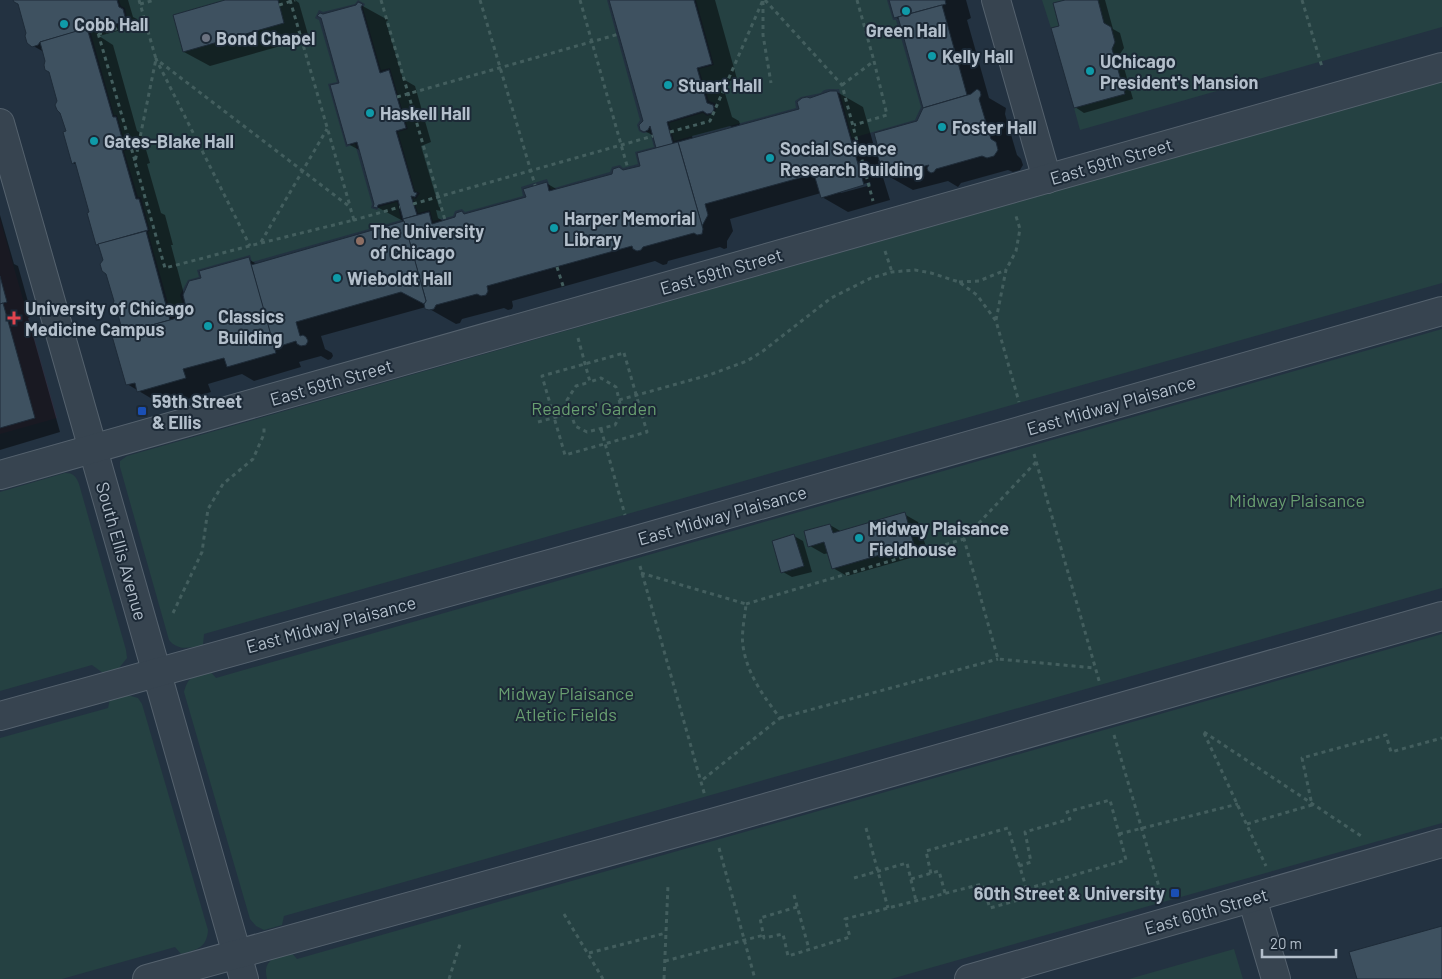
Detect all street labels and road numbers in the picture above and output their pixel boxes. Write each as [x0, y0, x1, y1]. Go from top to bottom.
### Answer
street label: East 59th Street [1047, 133, 1175, 189]
street label: East 59th Street [657, 243, 785, 299]
street label: East 59th Street [267, 354, 395, 410]
street label: East Midway Plaisance [1024, 370, 1198, 440]
street label: South Ellis Avenue [92, 479, 152, 623]
street label: East Midway Plaisance [635, 480, 809, 550]
street label: East Midway Plaisance [244, 591, 418, 657]
street label: East 60th Street [1142, 883, 1270, 939]

